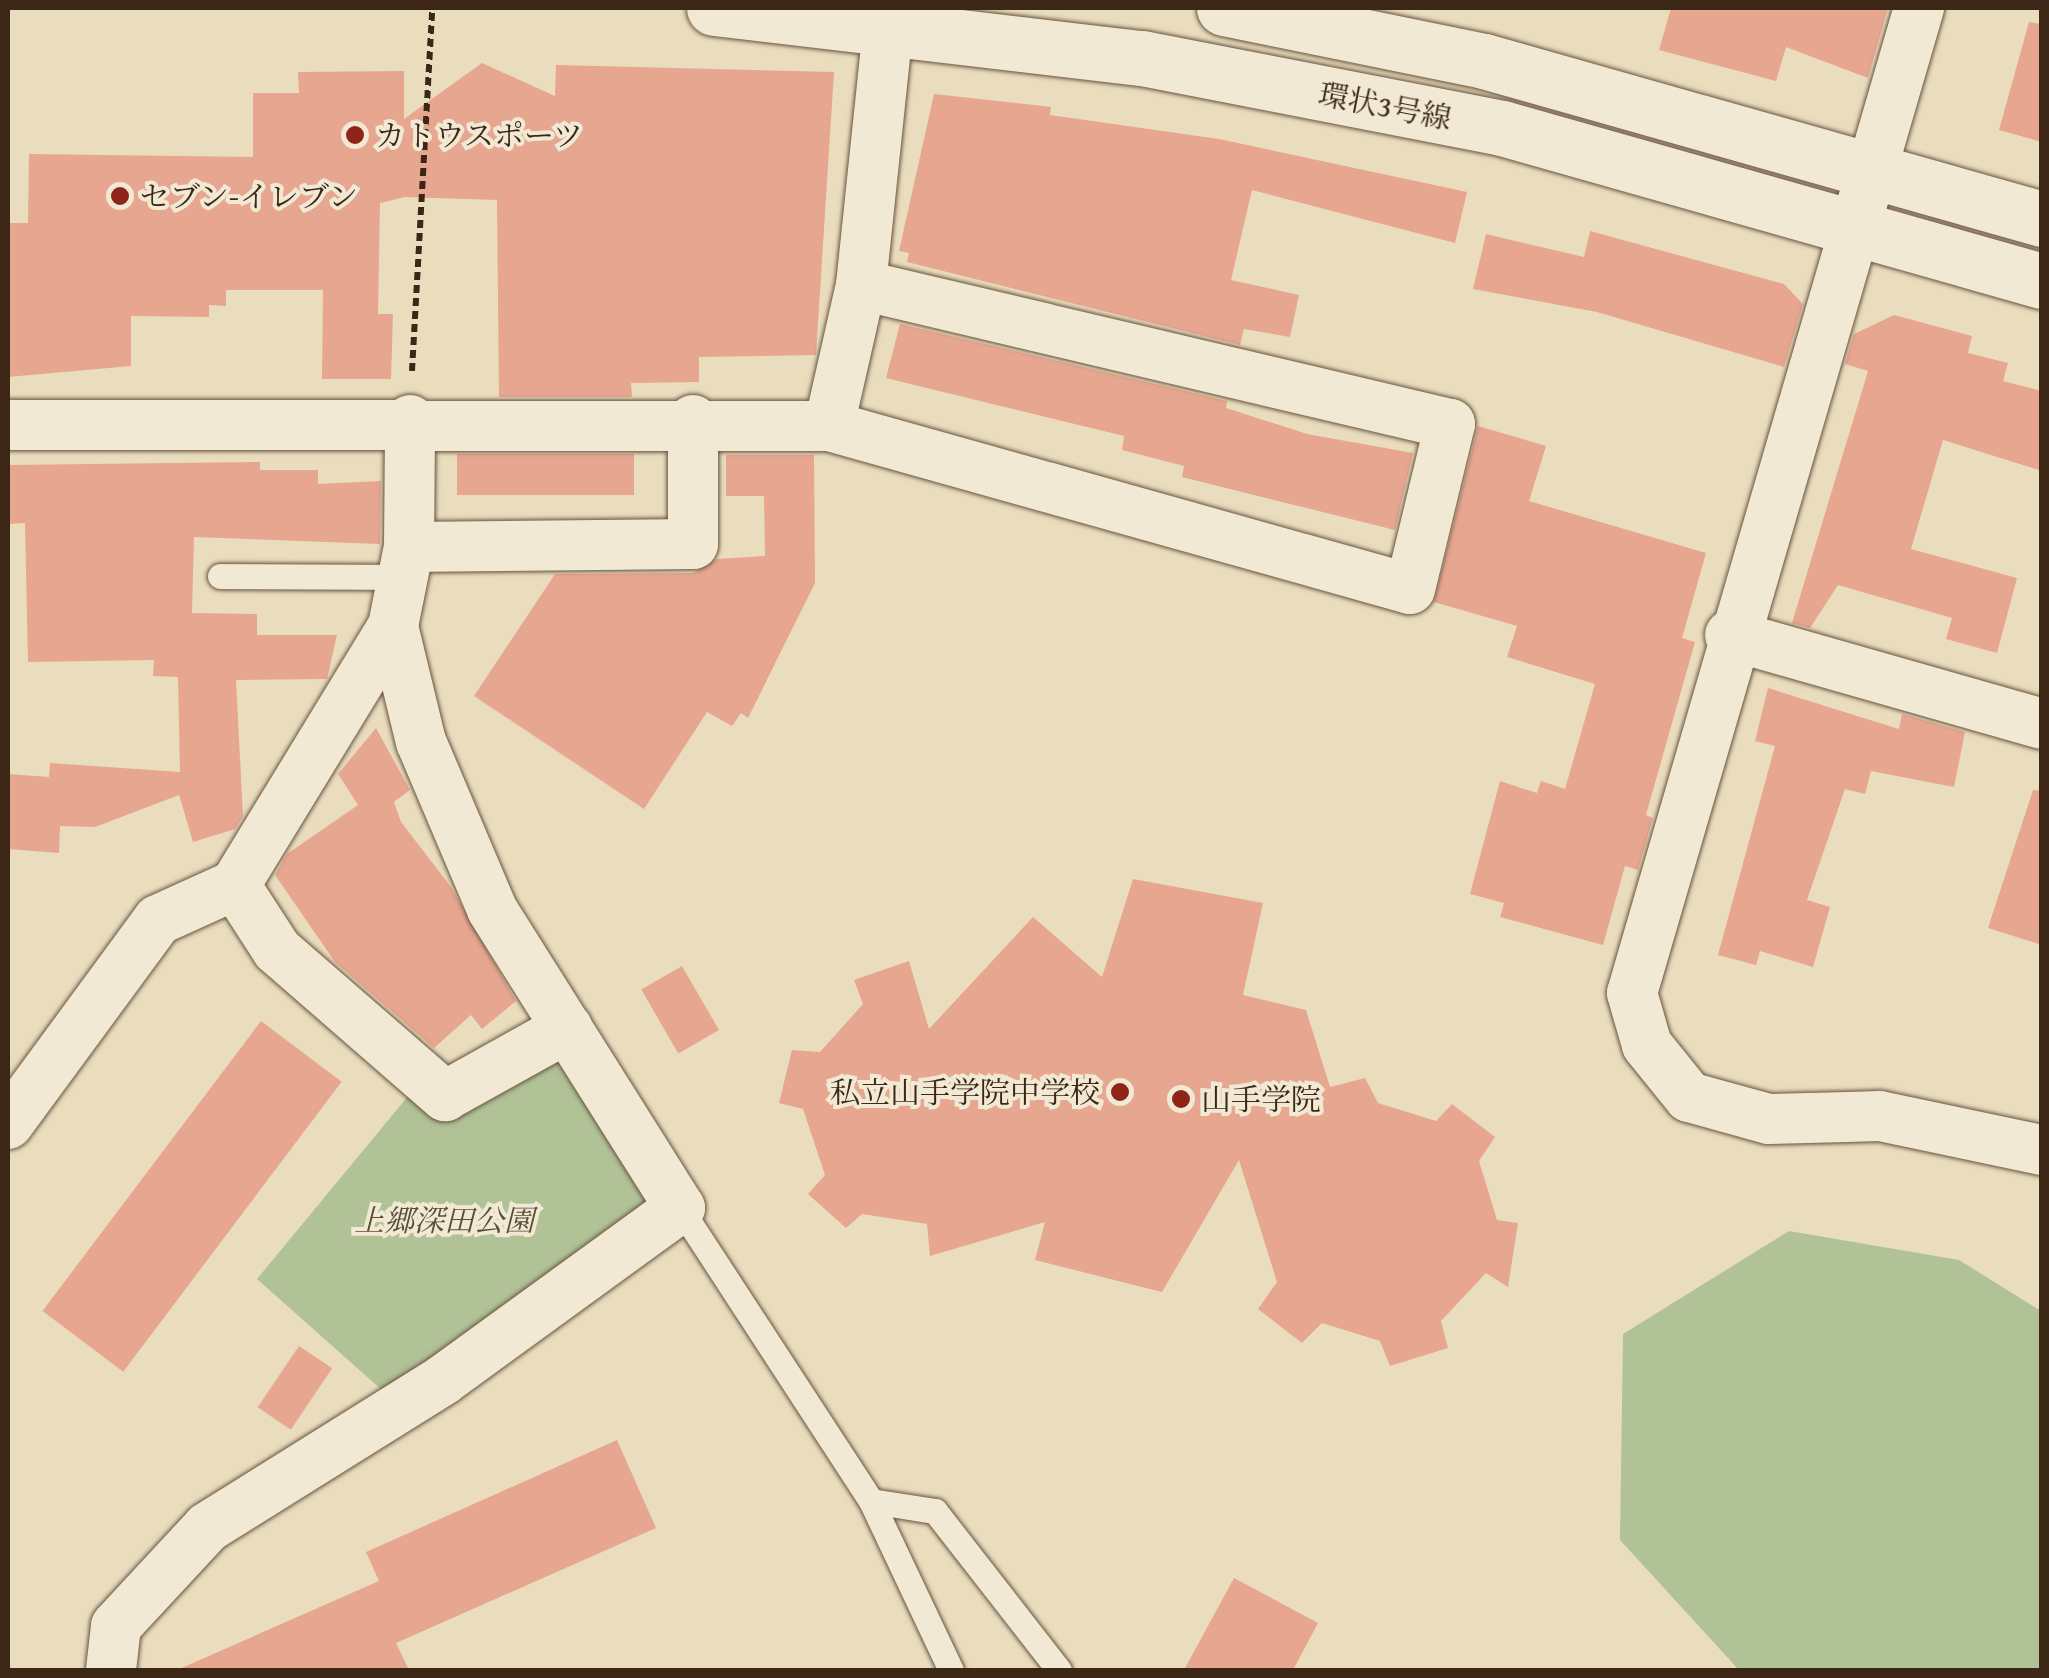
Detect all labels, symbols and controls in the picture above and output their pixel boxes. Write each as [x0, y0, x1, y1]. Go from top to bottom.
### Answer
street label: 環状3号線 [1316, 76, 1454, 136]
place label: カトウスポーツ [375, 117, 585, 153]
marker: カトウスポーツ [344, 124, 366, 146]
place label: セブン-イレブン [140, 178, 360, 214]
marker: セブン-イレブン [109, 185, 131, 207]
place label: 私立山手学院中学校 [830, 1074, 1100, 1110]
marker: 私立山手学院中学校 [1109, 1081, 1131, 1103]
place label: 山手学院 [1201, 1081, 1321, 1117]
marker: 山手学院 [1170, 1088, 1192, 1110]
park label: 上郷深田公園 [354, 1202, 534, 1238]

